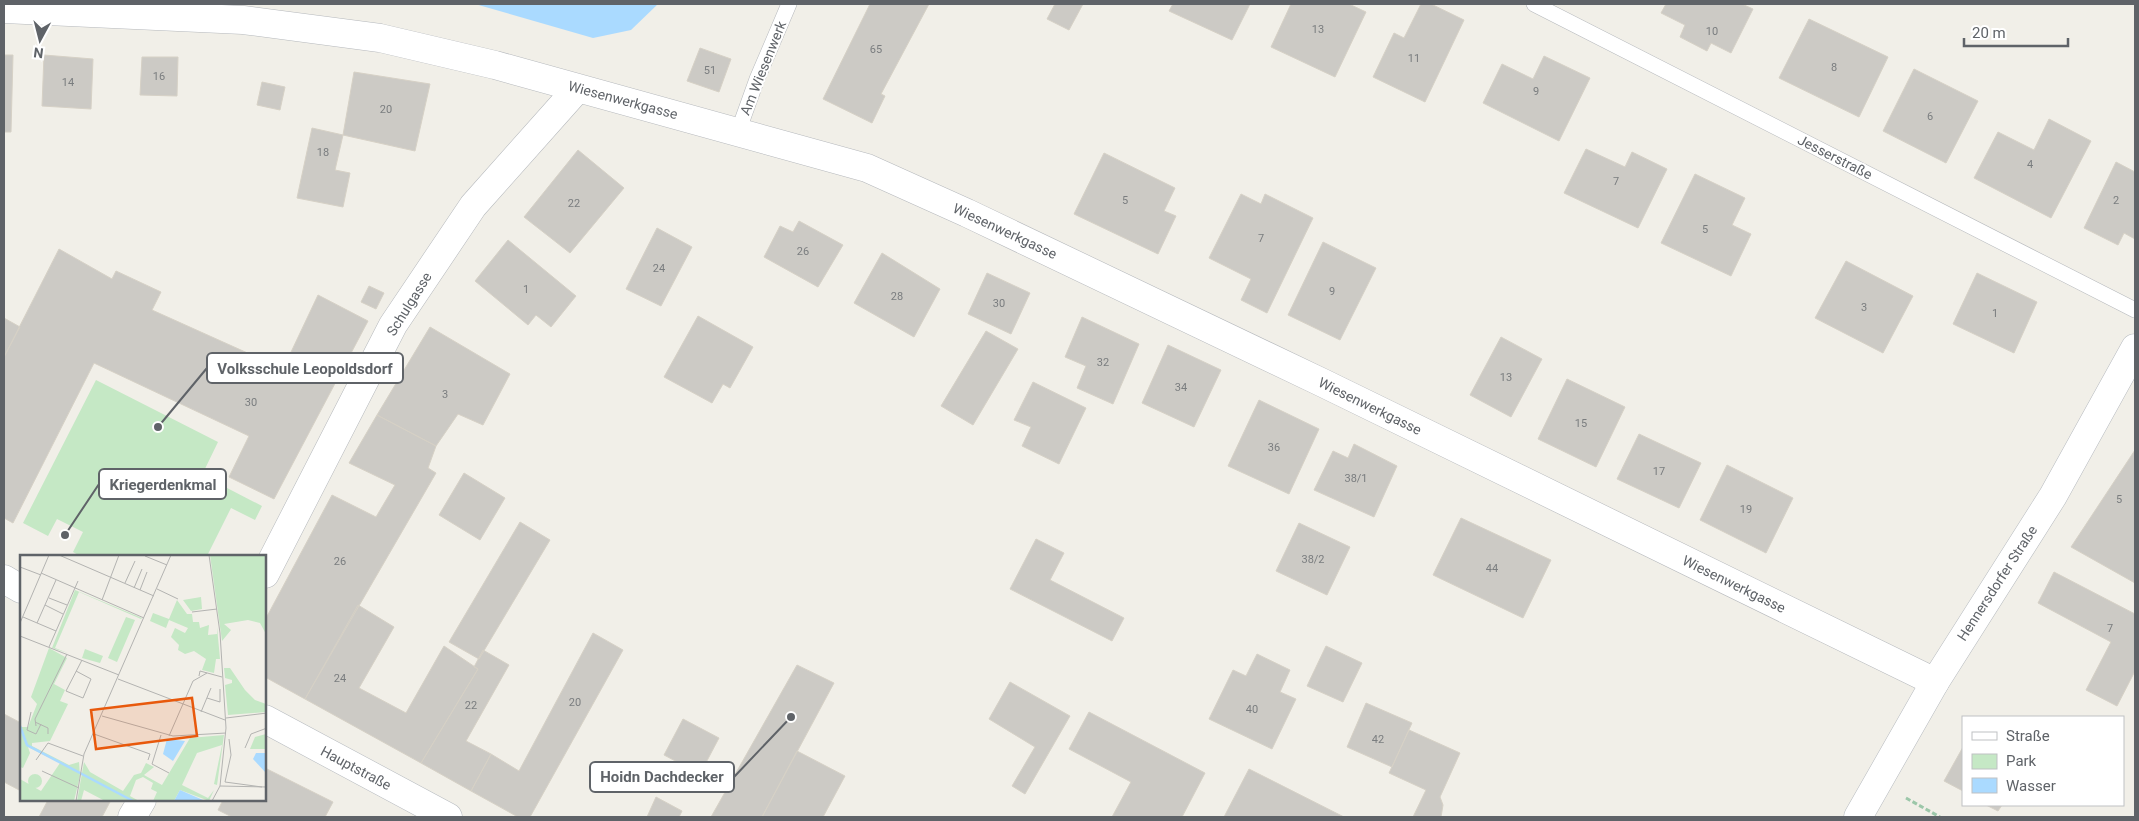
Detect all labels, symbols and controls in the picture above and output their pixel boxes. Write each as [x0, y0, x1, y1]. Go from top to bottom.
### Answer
north arrow [15, 15, 65, 65]
scale bar [1964, 15, 2068, 47]
street label: Am Wiesenwerk [737, 18, 790, 117]
house number: 13 [1312, 23, 1324, 36]
text: 20 m [1972, 24, 2006, 42]
house number: 10 [1706, 25, 1718, 38]
house number: 65 [870, 43, 882, 56]
text: N [33, 44, 44, 61]
house number: 11 [1408, 52, 1420, 65]
house number: 8 [1831, 61, 1837, 74]
house number: 51 [704, 64, 716, 77]
house number: 16 [153, 70, 165, 83]
house number: 14 [62, 76, 74, 89]
street label: Wiesenwerkgasse [567, 78, 679, 122]
house number: 9 [1533, 85, 1539, 98]
house number: 20 [380, 103, 392, 116]
house number: 6 [1927, 110, 1933, 123]
street label: Jesserstraße [1795, 131, 1875, 183]
house number: 18 [317, 146, 329, 159]
house number: 4 [2027, 158, 2033, 171]
house number: 7 [1613, 175, 1619, 188]
house number: 5 [1122, 194, 1128, 207]
house number: 2 [2113, 194, 2119, 207]
house number: 22 [568, 197, 580, 210]
street label: Wiesenwerkgasse [951, 200, 1059, 262]
house number: 5 [1702, 223, 1708, 236]
house number: 7 [1258, 232, 1264, 245]
house number: 26 [797, 245, 809, 258]
house number: 24 [653, 262, 665, 275]
street label: Schulgasse [383, 269, 435, 339]
house number: 1 [523, 283, 529, 296]
house number: 9 [1329, 285, 1335, 298]
house number: 28 [891, 290, 903, 303]
house number: 30 [993, 297, 1005, 310]
house number: 3 [1861, 301, 1867, 314]
house number: 1 [1992, 307, 1998, 320]
callout: Volksschule Leopoldsdorf [207, 353, 403, 383]
house number: 32 [1097, 356, 1109, 369]
text: Volksschule Leopoldsdorf [217, 360, 393, 378]
house number: 13 [1500, 371, 1512, 384]
street label: Wiesenwerkgasse [1316, 374, 1424, 438]
house number: 34 [1175, 381, 1187, 394]
house number: 3 [442, 388, 448, 401]
house number: 30 [245, 396, 257, 409]
house number: 15 [1575, 417, 1587, 430]
house number: 36 [1268, 441, 1280, 454]
house number: 17 [1653, 465, 1665, 478]
callout: Kriegerdenkmal [99, 469, 226, 499]
house number: 38/1 [1344, 472, 1368, 485]
text: Kriegerdenkmal [109, 476, 217, 494]
house number: 5 [2116, 493, 2122, 506]
house number: 19 [1740, 503, 1752, 516]
street label: Hennersdorfer Straße [1954, 522, 2040, 644]
street label: Wiesenwerkgasse [1680, 552, 1788, 616]
house number: 38/2 [1301, 553, 1325, 566]
inset map [20, 555, 266, 801]
house number: 26 [334, 555, 346, 568]
house number: 44 [1486, 562, 1498, 575]
house number: 7 [2107, 622, 2113, 635]
house number: 24 [334, 672, 346, 685]
house number: 20 [569, 696, 581, 709]
house number: 22 [465, 699, 477, 712]
house number: 40 [1246, 703, 1258, 716]
legend [1962, 716, 2124, 806]
text: Straße [2006, 727, 2050, 745]
house number: 42 [1372, 733, 1384, 746]
street label: Hauptstraße [318, 743, 394, 793]
text: Park [2006, 752, 2037, 770]
callout: Hoidn Dachdecker [590, 762, 734, 792]
text: Hoidn Dachdecker [600, 768, 724, 786]
text: Wasser [2006, 777, 2056, 795]

